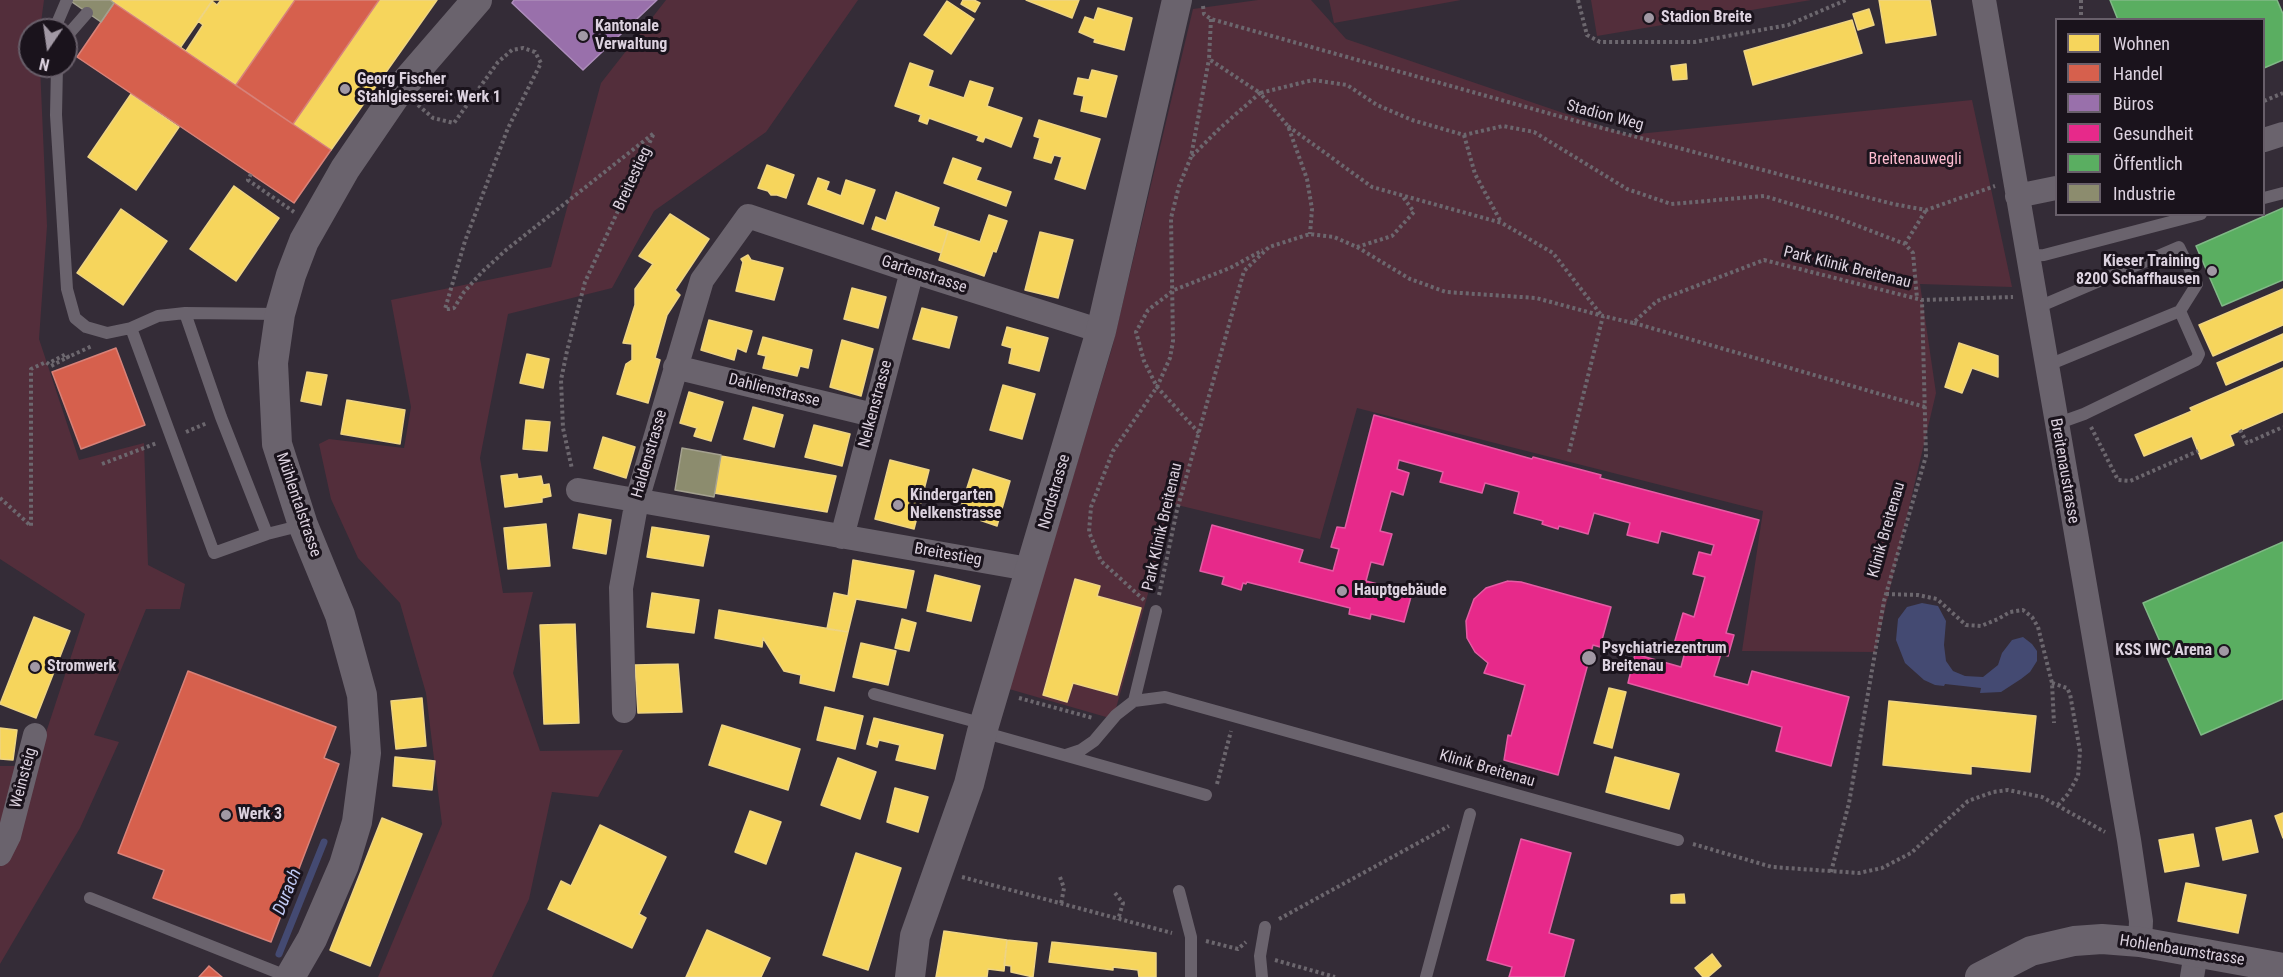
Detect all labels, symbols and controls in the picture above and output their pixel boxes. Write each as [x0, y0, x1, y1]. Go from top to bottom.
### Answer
place label: Stadion Breite [1661, 8, 1752, 28]
marker: Stadion Breite [1642, 11, 1656, 25]
place label: Kantonale Verwaltung [595, 17, 667, 55]
north arrow [18, 18, 78, 78]
legend [2055, 18, 2265, 216]
marker: Kantonale Verwaltung [576, 29, 590, 43]
text: Wohnen [2113, 33, 2170, 54]
text: N [37, 54, 51, 74]
text: Handel [2113, 63, 2163, 84]
place label: Georg Fischer Stahlgiesserei: Werk 1 [357, 70, 501, 108]
marker: Georg Fischer Stahlgiesserei: Werk 1 [338, 82, 352, 96]
text: Büros [2113, 93, 2154, 114]
street label: Stadion Weg [1564, 96, 1646, 136]
text: Gesundheit [2113, 123, 2193, 144]
street label: Breitestieg [610, 144, 656, 214]
park label: Breitenauwegli [1868, 150, 1962, 170]
text: Öffentlich [2113, 153, 2183, 174]
text: Industrie [2113, 183, 2175, 204]
street label: Park Klinik Breitenau [1781, 243, 1913, 293]
street label: Gartenstrasse [879, 252, 969, 298]
place label: Kieser Training 8200 Schaffhausen [2076, 252, 2200, 290]
marker: Kieser Training 8200 Schaffhausen [2205, 264, 2219, 278]
street label: Nelkenstrasse [855, 358, 897, 450]
street label: Dahlienstrasse [726, 370, 822, 412]
street label: Haldenstrasse [628, 408, 672, 500]
street label: Breitenaustrasse [2045, 417, 2083, 525]
street label: Mühlentalstrasse [271, 450, 325, 560]
street label: Nordstrasse [1035, 452, 1075, 532]
street label: Park Klinik Breitenau [1139, 461, 1187, 593]
street label: Klinik Breitenau [1864, 480, 1910, 580]
place label: Kindergarten Nelkenstrasse [910, 486, 1001, 524]
marker: Kindergarten Nelkenstrasse [891, 498, 905, 512]
street label: Breitestieg [913, 540, 983, 570]
place label: Hauptgebäude [1354, 581, 1447, 601]
marker: Hauptgebäude [1335, 584, 1349, 598]
place label: Psychiatriezentrum Breitenau [1602, 639, 1727, 677]
place label: KSS IWC Arena [2115, 641, 2212, 661]
marker: KSS IWC Arena [2217, 644, 2231, 658]
marker: Psychiatriezentrum Breitenau [1580, 649, 1598, 667]
place label: Stromwerk [47, 657, 116, 677]
marker: Stromwerk [28, 660, 42, 674]
street label: Weinsteig [7, 746, 41, 810]
street label: Klinik Breitenau [1437, 746, 1537, 792]
place label: Werk 3 [238, 805, 282, 825]
marker: Werk 3 [219, 808, 233, 822]
water label: Durach [269, 866, 307, 918]
street label: Hohlenbaumstrasse [2118, 932, 2246, 970]

